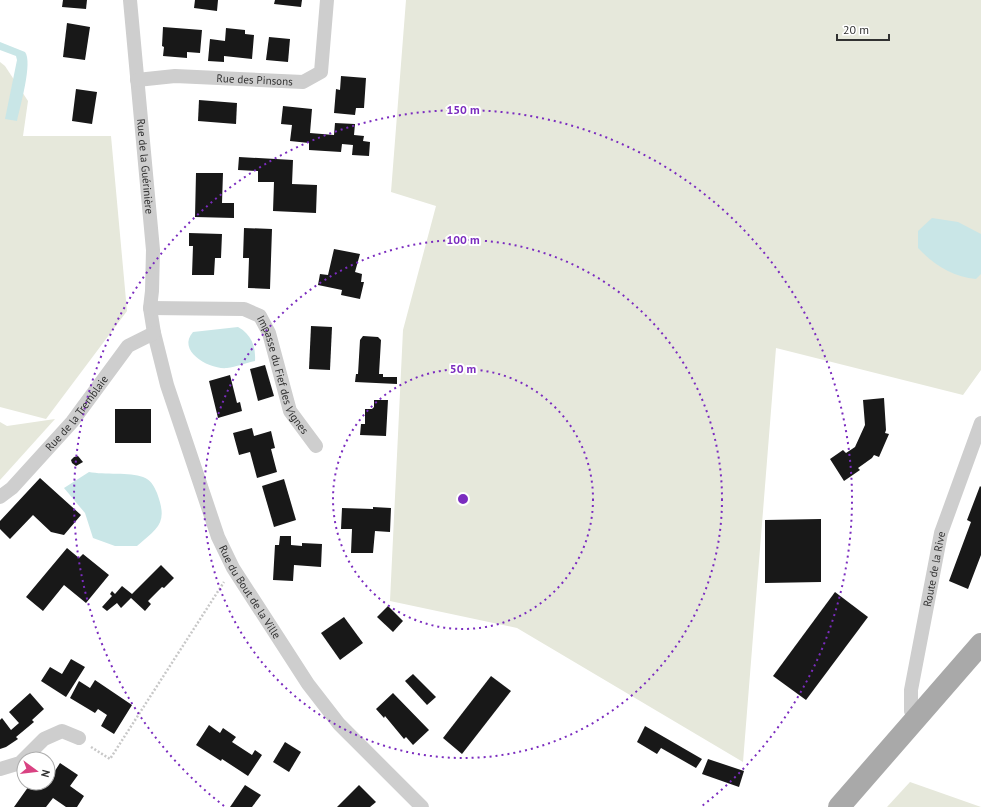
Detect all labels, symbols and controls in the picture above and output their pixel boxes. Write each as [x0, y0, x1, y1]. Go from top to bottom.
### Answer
scale bar [837, 16, 889, 42]
text: 20 m [843, 22, 869, 37]
street label: Rue des Pinsons [216, 71, 294, 89]
text: 150 m [446, 102, 480, 117]
street label: Rue de la Guérinière [134, 118, 157, 215]
text: 100 m [446, 232, 480, 247]
street label: Impasse du Fief des Vignes [254, 313, 312, 437]
text: 50 m [450, 361, 476, 376]
street label: Rue de la Tremblaie [42, 372, 111, 454]
centre of rings [456, 492, 470, 506]
street label: Route de la Rive [920, 530, 948, 608]
street label: Rue du Bout de la Ville [216, 543, 284, 642]
north arrow [16, 751, 56, 791]
text: N [38, 768, 53, 779]

